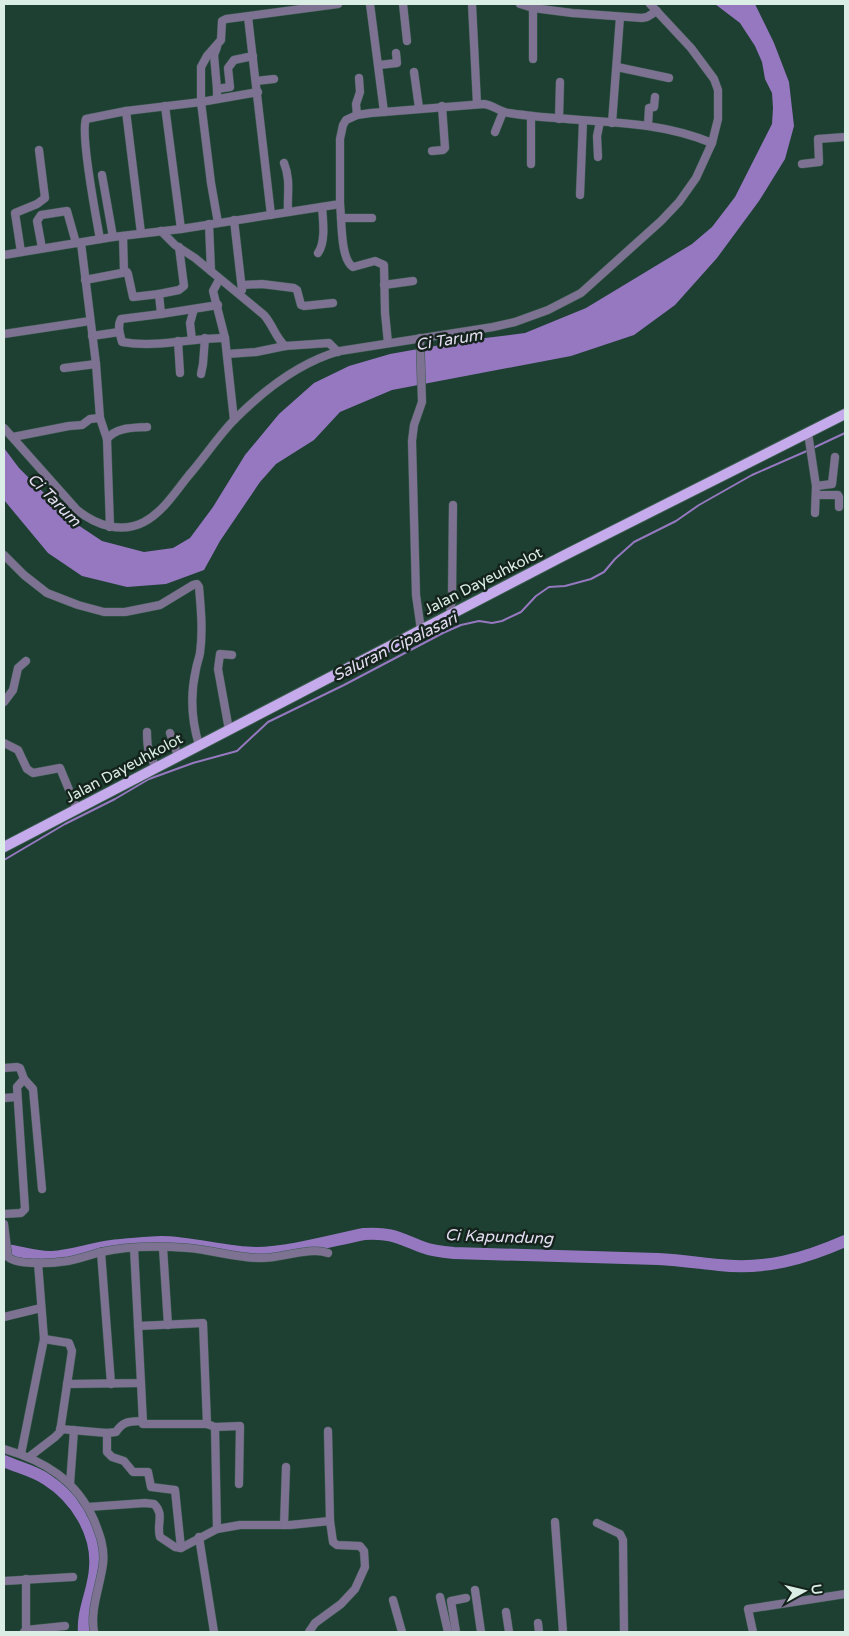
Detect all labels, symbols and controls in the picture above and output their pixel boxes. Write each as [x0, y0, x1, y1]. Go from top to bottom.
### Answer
water label: Ci Tarum [414, 325, 484, 355]
water label: Ci Tarum [23, 469, 85, 531]
street label: Jalan Dayeuhkolot [421, 543, 545, 619]
water label: Saluran Cipalasari [330, 607, 462, 686]
street label: Jalan Dayeuhkolot [62, 729, 186, 807]
water label: Ci Kapundung [445, 1225, 554, 1249]
north arrow [779, 1566, 829, 1616]
text: U [807, 1583, 826, 1596]

